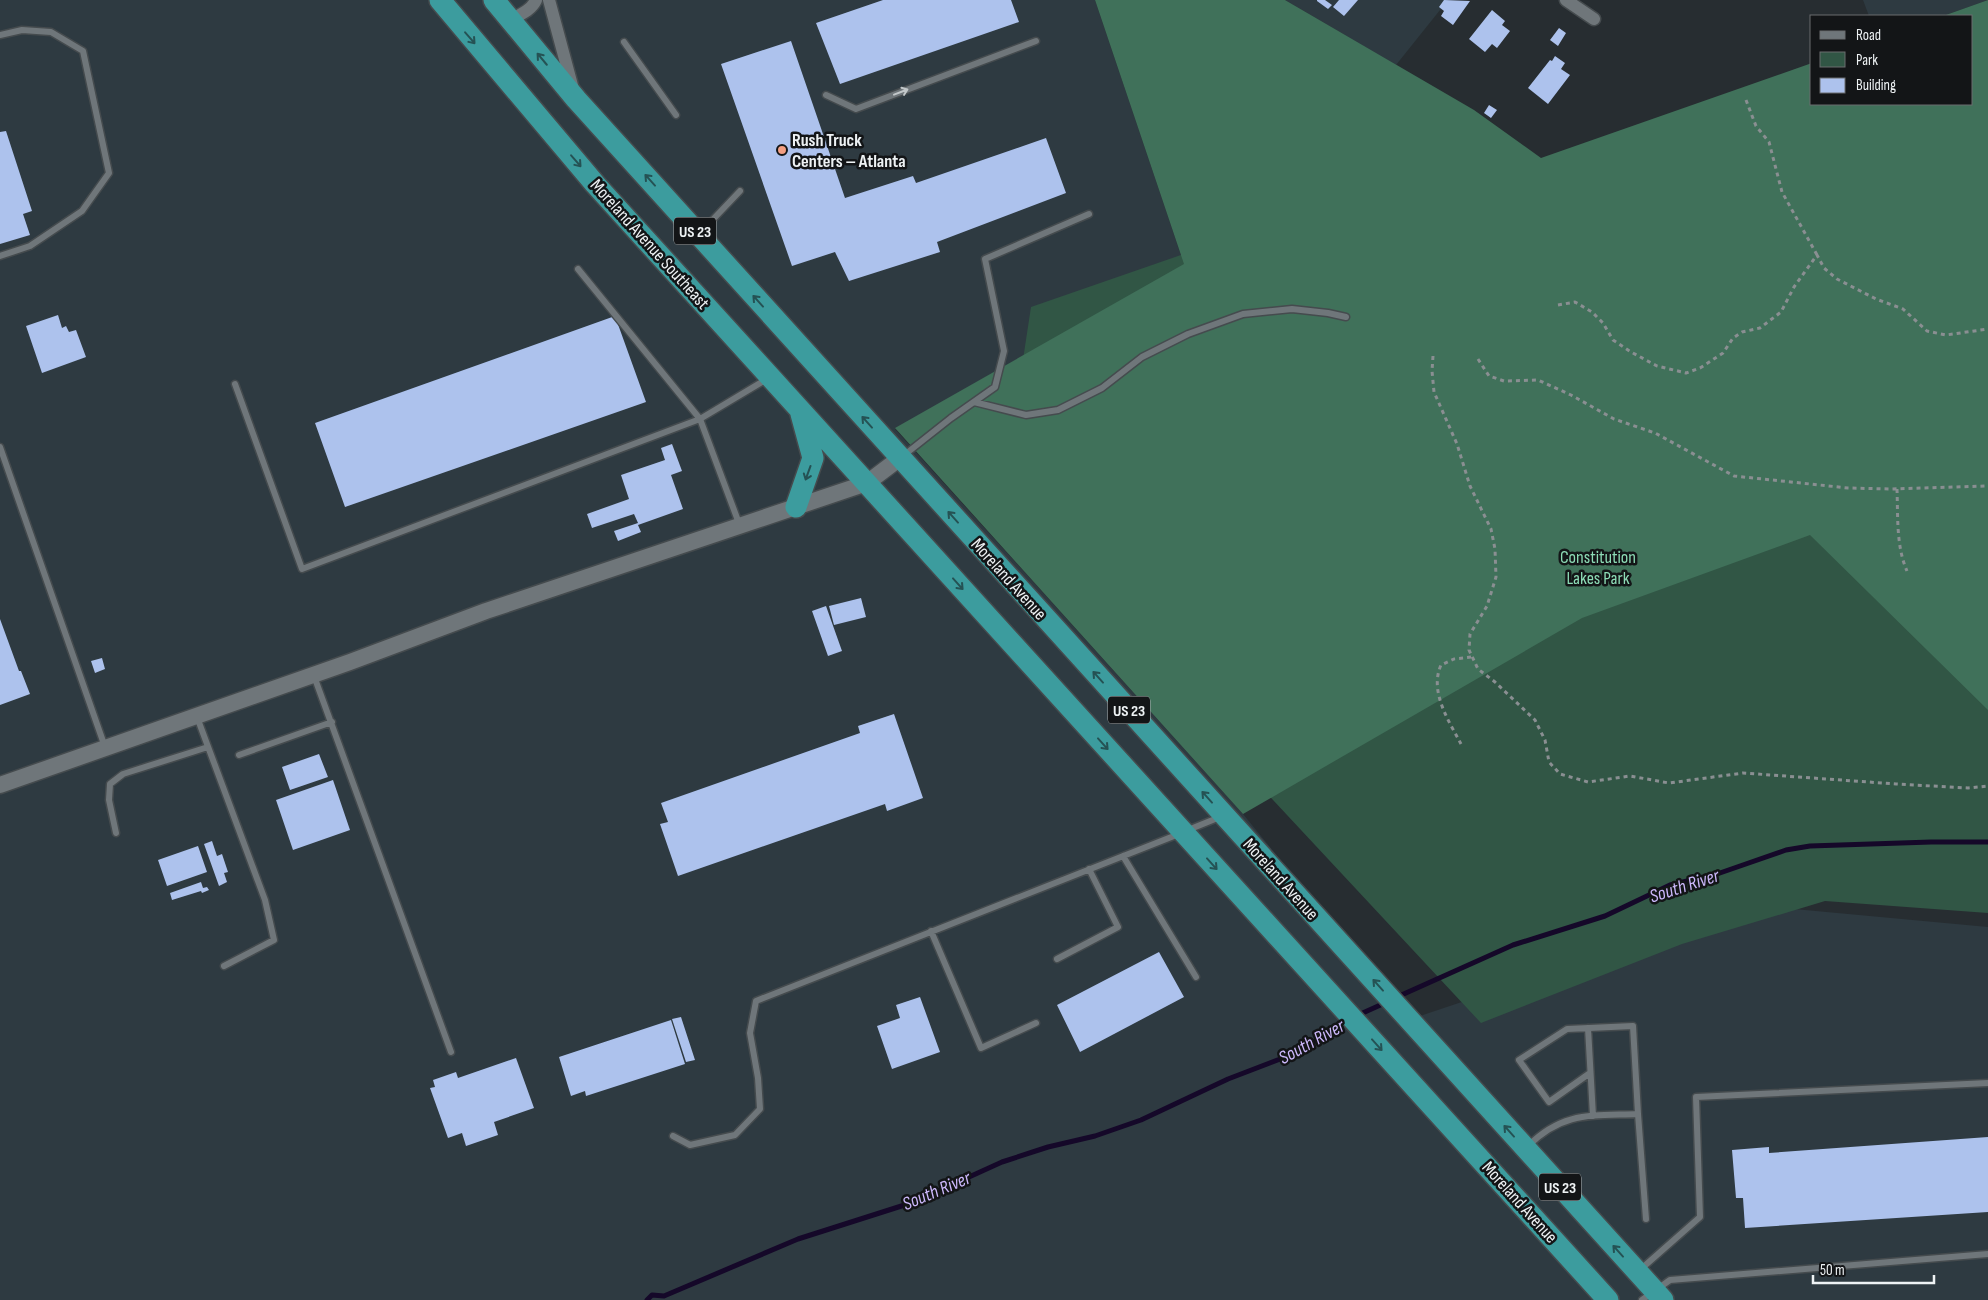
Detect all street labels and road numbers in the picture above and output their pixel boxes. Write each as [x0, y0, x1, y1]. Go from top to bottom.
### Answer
street label: Moreland Avenue Southeast [586, 175, 714, 314]
road number: US 23 [674, 218, 716, 245]
street label: Moreland Avenue [966, 534, 1051, 624]
road number: US 23 [1108, 696, 1150, 724]
street label: Moreland Avenue [1238, 834, 1323, 924]
street label: Moreland Avenue [1477, 1157, 1562, 1247]
road number: US 23 [1539, 1174, 1581, 1200]

